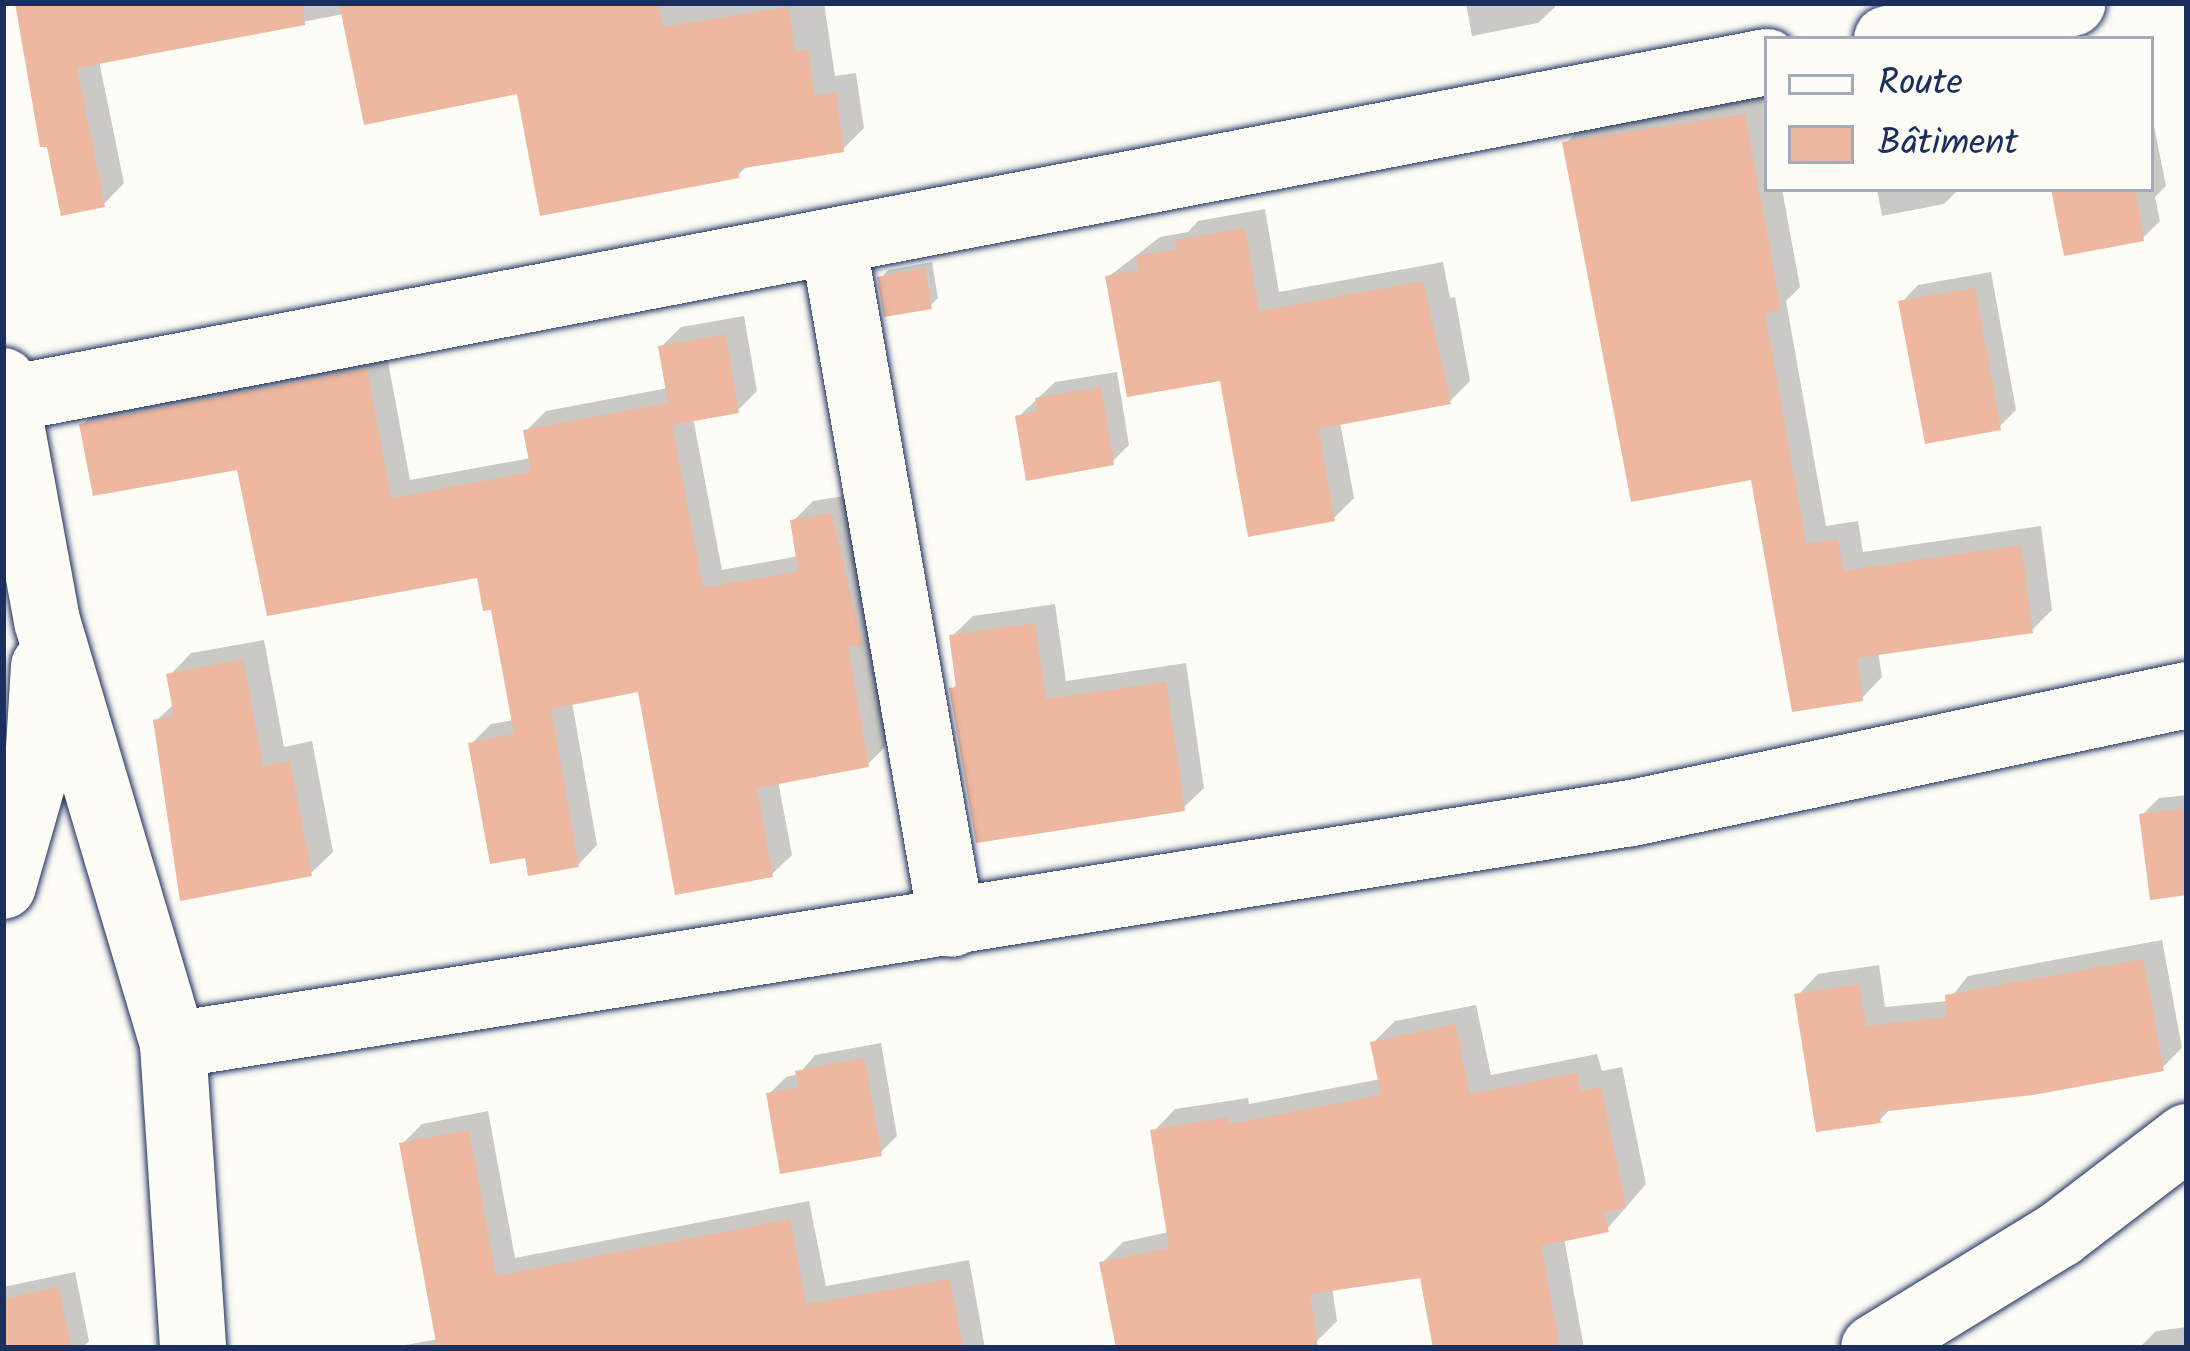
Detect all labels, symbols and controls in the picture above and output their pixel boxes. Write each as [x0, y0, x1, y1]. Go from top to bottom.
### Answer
legend [1764, 36, 2154, 192]
text: Route [1878, 56, 1963, 113]
text: Bâtiment [1878, 116, 2018, 173]

